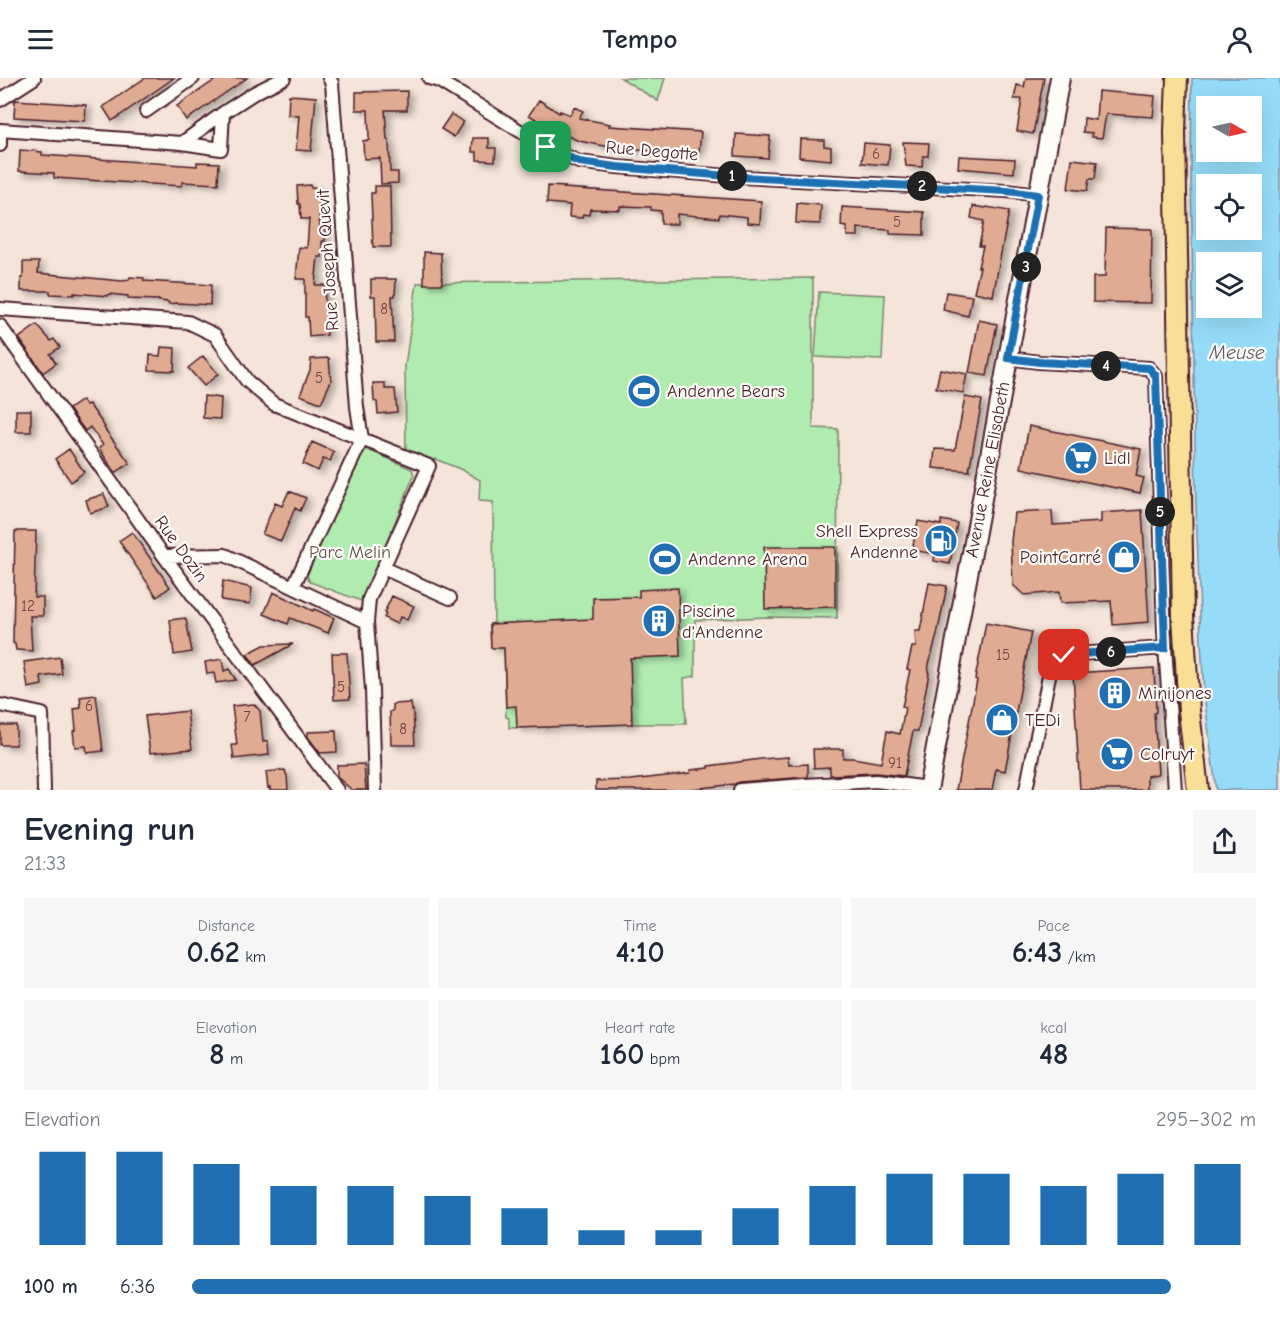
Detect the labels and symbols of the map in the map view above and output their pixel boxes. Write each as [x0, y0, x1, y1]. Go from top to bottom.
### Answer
north arrow [1196, 96, 1262, 162]
pin [520, 121, 571, 172]
street label: Rue Degotte [605, 136, 699, 166]
house number: 6 [872, 145, 880, 163]
pin: 1 [717, 161, 747, 191]
pin: 2 [907, 171, 937, 201]
street label: Rue Joseph Quevit [313, 188, 343, 332]
house number: 5 [893, 213, 901, 231]
pin: 3 [1011, 252, 1041, 282]
house number: 8 [380, 300, 388, 318]
water label: Meuse [1208, 341, 1265, 364]
pin: 4 [1091, 351, 1121, 381]
house number: 5 [315, 369, 323, 387]
sports icon: Andenne Bears [626, 373, 662, 409]
street label: Avenue Reine Elisabeth [961, 380, 1014, 559]
place label: Andenne Bears [667, 381, 785, 402]
supermarket icon: Lidl [1063, 440, 1099, 476]
place label: Lidl [1104, 448, 1131, 469]
pin: 5 [1145, 497, 1175, 527]
street label: Rue Dozin [150, 512, 212, 586]
place label: Shell Express Andenne [816, 521, 918, 563]
fuel station icon: Shell Express Andenne [923, 523, 959, 559]
shop icon: PointCarré [1106, 539, 1142, 575]
sports icon: Andenne Arena [647, 541, 683, 577]
park label: Parc Melin [309, 542, 391, 563]
place label: PointCarré [1020, 547, 1101, 568]
place label: Andenne Arena [688, 549, 807, 570]
house number: 12 [21, 597, 35, 615]
place label: Piscine d'Andenne [682, 601, 763, 643]
building icon: Piscine d'Andenne [641, 603, 677, 639]
pin [1038, 629, 1089, 680]
pin: 6 [1096, 637, 1126, 667]
house number: 15 [996, 646, 1010, 664]
building icon: Minijones [1097, 675, 1133, 711]
house number: 5 [337, 678, 345, 696]
place label: Minijones [1138, 683, 1211, 704]
house number: 6 [85, 697, 93, 715]
shop icon: TEDi [984, 702, 1020, 738]
house number: 7 [243, 708, 251, 726]
place label: TEDi [1025, 710, 1061, 731]
house number: 8 [399, 720, 407, 738]
supermarket icon: Colruyt [1099, 736, 1135, 772]
place label: Colruyt [1140, 744, 1195, 765]
house number: 91 [888, 754, 902, 772]

